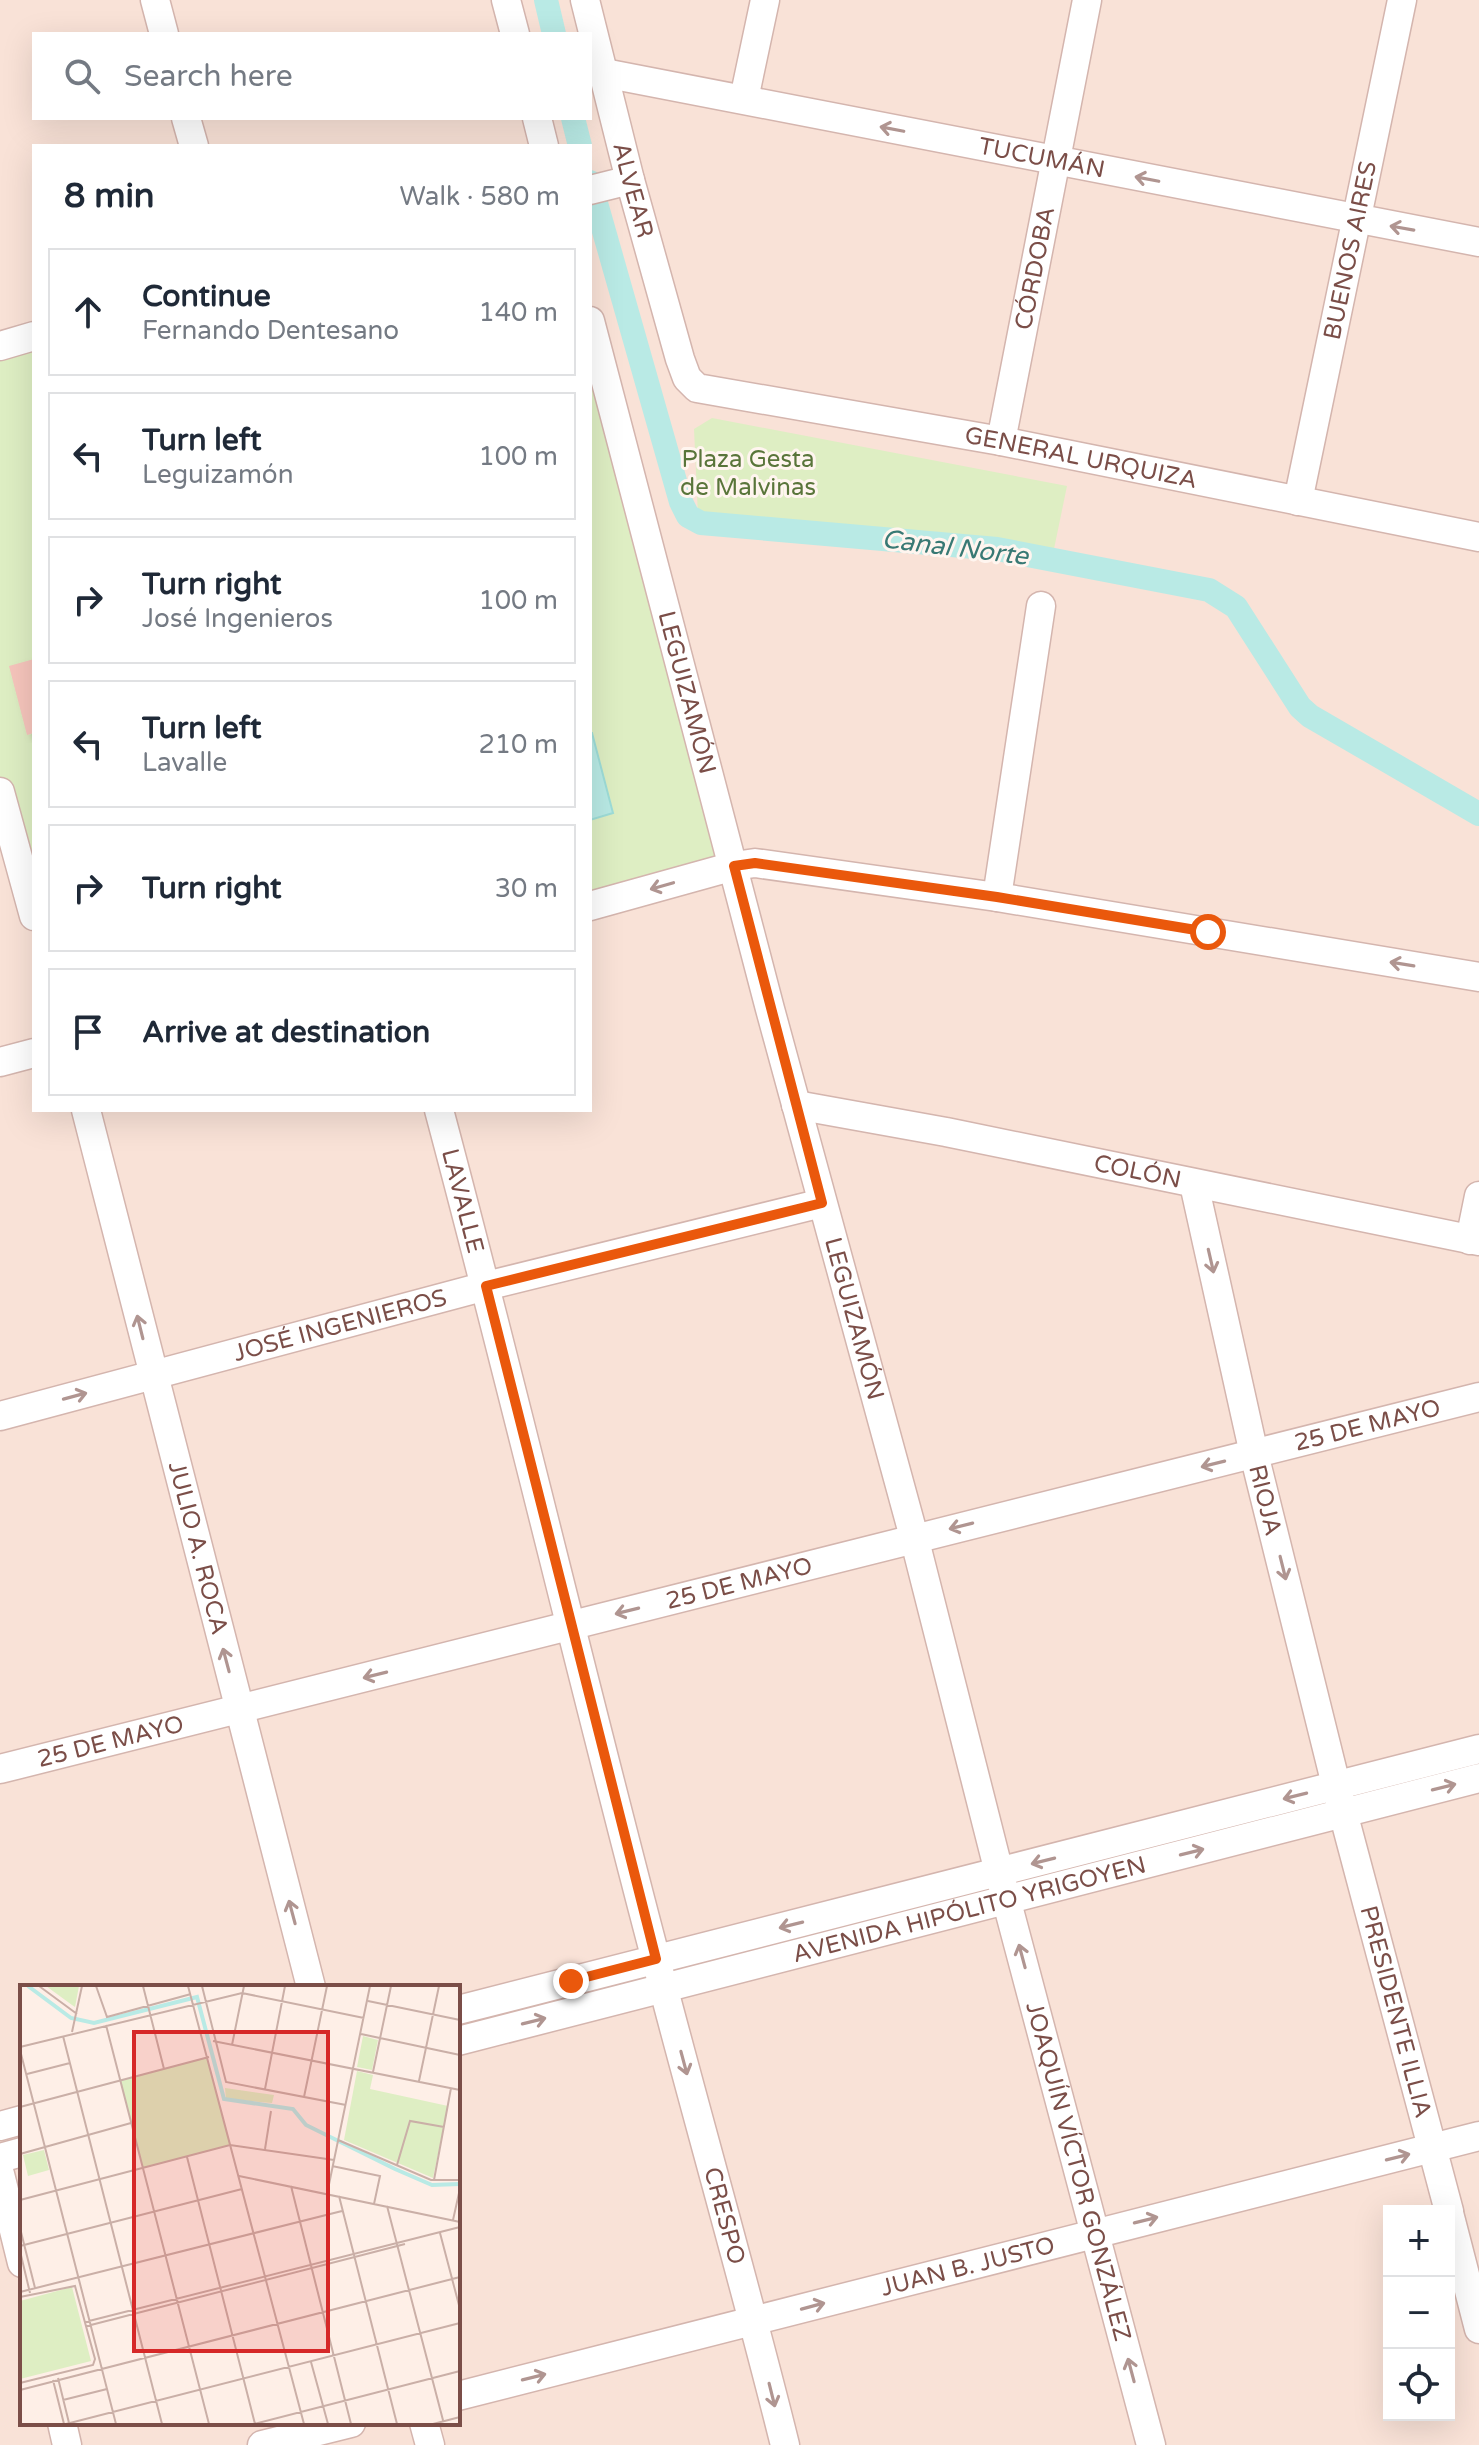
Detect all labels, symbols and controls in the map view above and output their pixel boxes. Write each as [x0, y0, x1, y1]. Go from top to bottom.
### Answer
search box [32, 32, 592, 120]
icon: search [60, 54, 104, 98]
text: Search here [124, 58, 293, 95]
one-way arrow [880, 120, 905, 135]
street label: TUCUMÁN [976, 132, 1107, 184]
street label: ALVEAR [606, 139, 659, 241]
street label: BUENOS AIRES [1318, 158, 1383, 342]
one-way arrow [1135, 170, 1160, 185]
text: 8 min [64, 176, 155, 217]
text: Walk · 580 m [400, 181, 560, 212]
street label: CÓRDOBA [1009, 204, 1061, 332]
one-way arrow [1390, 219, 1416, 234]
text: Continue [142, 278, 271, 315]
icon: ahead [66, 290, 110, 334]
text: 140 m [478, 297, 558, 328]
text: Fernando Dentesano [142, 315, 399, 346]
street label: GENERAL URQUIZA [962, 421, 1200, 495]
text: Turn left [142, 422, 261, 459]
icon: left [66, 434, 110, 478]
text: 100 m [478, 441, 558, 472]
park label: Plaza Gesta de Malvinas [680, 445, 816, 502]
text: Leguizamón [142, 459, 293, 490]
water label: Canal Norte [880, 523, 1031, 572]
text: Turn right [142, 566, 282, 603]
icon: right [66, 578, 110, 622]
text: 100 m [478, 585, 558, 616]
text: José Ingenieros [142, 603, 333, 634]
street label: LEGUIZAMÓN [651, 608, 722, 777]
text: Turn left [142, 710, 261, 747]
icon: left [66, 722, 110, 766]
text: 210 m [478, 729, 558, 760]
text: Lavalle [142, 747, 227, 778]
icon: right [66, 866, 110, 910]
text: Turn right [142, 870, 282, 907]
text: 30 m [495, 873, 558, 904]
one-way arrow [650, 879, 676, 894]
route start [1190, 914, 1226, 950]
one-way arrow [1390, 956, 1415, 971]
icon: arrive [66, 1010, 110, 1054]
text: Arrive at destination [142, 1014, 430, 1051]
street label: LAVALLE [435, 1146, 490, 1256]
street label: COLÓN [1091, 1149, 1184, 1195]
street label: LEGUIZAMÓN [818, 1234, 890, 1403]
one-way arrow [1204, 1247, 1219, 1273]
street label: JOSÉ INGENIEROS [230, 1283, 450, 1368]
one-way arrow [132, 1314, 147, 1340]
one-way arrow [62, 1388, 88, 1403]
street label: 25 DE MAYO [1291, 1393, 1444, 1458]
one-way arrow [1201, 1457, 1227, 1472]
street label: JULIO A. ROCA [162, 1458, 234, 1637]
street label: RIOJA [1242, 1462, 1288, 1539]
one-way arrow [948, 1519, 974, 1534]
street label: 25 DE MAYO [663, 1551, 815, 1616]
one-way arrow [1276, 1555, 1291, 1581]
one-way arrow [615, 1604, 641, 1619]
one-way arrow [218, 1647, 233, 1673]
one-way arrow [363, 1668, 389, 1683]
street label: 25 DE MAYO [35, 1709, 187, 1774]
one-way arrow [1430, 1778, 1456, 1793]
one-way arrow [1282, 1790, 1308, 1805]
one-way arrow [1179, 1843, 1204, 1858]
street label: AVENIDA HIPÓLITO YRIGOYEN [790, 1850, 1149, 1969]
one-way arrow [1031, 1854, 1056, 1869]
one-way arrow [283, 1899, 298, 1925]
street label: PRESIDENTE ILLIA [1353, 1903, 1438, 2121]
one-way arrow [779, 1918, 805, 1933]
one-way arrow [1014, 1943, 1029, 1969]
route end [553, 1963, 589, 1999]
inset map [20, 1985, 460, 2425]
street label: JOAQUÍN VÍCTOR GONZÁLEZ [1019, 1999, 1137, 2344]
one-way arrow [520, 2013, 546, 2028]
one-way arrow [677, 2050, 692, 2076]
one-way arrow [1385, 2148, 1410, 2163]
street label: CRESPO [697, 2164, 751, 2268]
map controls [1383, 2205, 1455, 2421]
button: + [1383, 2205, 1455, 2277]
one-way arrow [1132, 2212, 1158, 2227]
street label: JUAN B. JUSTO [878, 2231, 1058, 2303]
button: − [1383, 2277, 1455, 2349]
one-way arrow [799, 2298, 825, 2313]
button: locate [1383, 2349, 1455, 2421]
one-way arrow [1122, 2357, 1137, 2383]
one-way arrow [520, 2369, 546, 2384]
one-way arrow [766, 2382, 781, 2408]

